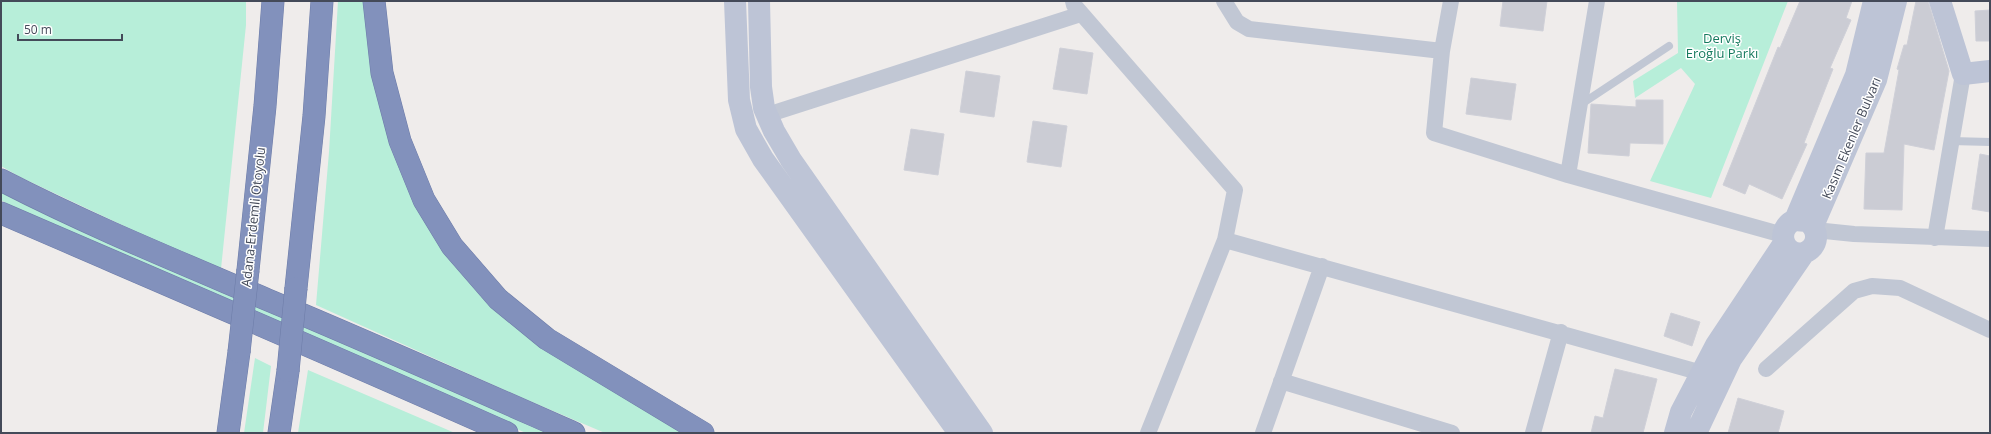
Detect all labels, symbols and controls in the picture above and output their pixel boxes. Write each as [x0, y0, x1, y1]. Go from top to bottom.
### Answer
scale bar [18, 16, 122, 42]
text: 50 m [24, 21, 52, 38]
park label: Derviş Eroğlu Parkı [1686, 29, 1758, 62]
street label: Kasım Ekenler Bulvarı [1817, 74, 1885, 202]
street label: Adana-Erdemli Otoyolu [237, 146, 269, 288]

